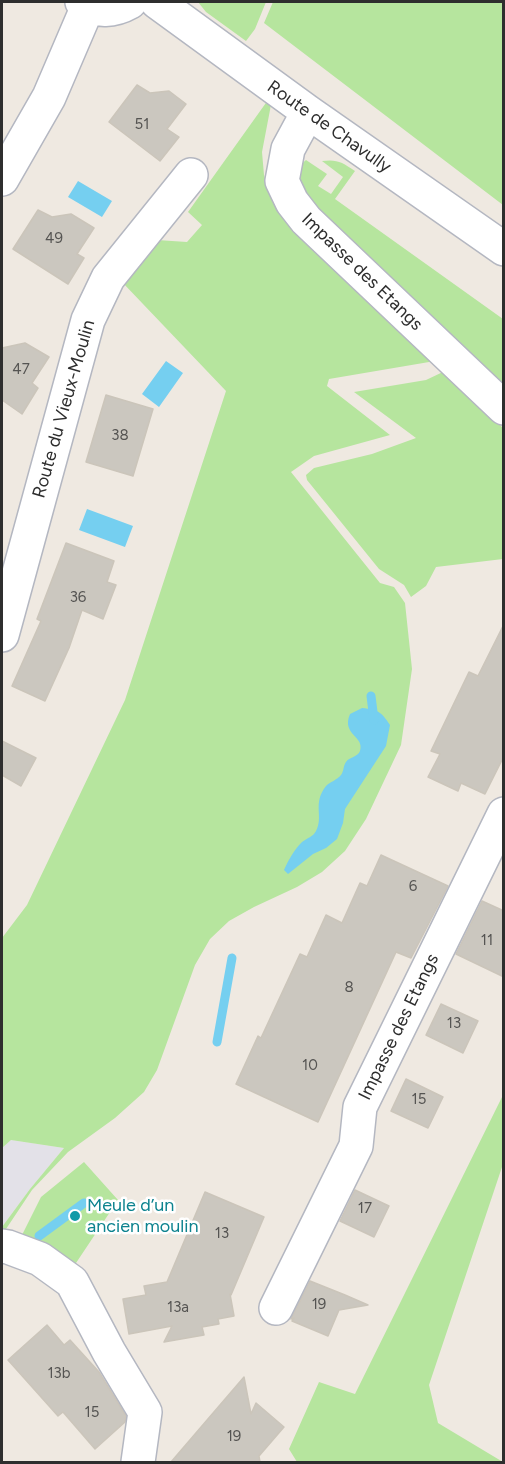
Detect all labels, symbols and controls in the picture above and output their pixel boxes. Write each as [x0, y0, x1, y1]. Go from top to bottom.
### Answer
street label: Route de Chavully [263, 76, 395, 178]
house number: 51 [135, 116, 149, 134]
street label: Impasse des Etangs [297, 209, 427, 335]
house number: 49 [45, 230, 63, 248]
street label: Route du Vieux-Moulin [28, 317, 100, 501]
house number: 47 [12, 361, 30, 379]
house number: 38 [111, 427, 129, 445]
house number: 36 [70, 589, 86, 607]
house number: 6 [409, 878, 417, 896]
house number: 11 [481, 932, 493, 950]
street label: Impasse des Etangs [354, 950, 444, 1104]
house number: 8 [344, 979, 354, 997]
house number: 13 [447, 1015, 461, 1033]
house number: 10 [302, 1057, 318, 1075]
house number: 15 [412, 1091, 426, 1109]
place label: Meule d’un ancien moulin [87, 1195, 198, 1238]
house number: 17 [358, 1200, 372, 1218]
marker: Meule d’un ancien moulin [68, 1209, 82, 1223]
house number: 13 [215, 1225, 229, 1243]
house number: 19 [312, 1296, 326, 1314]
house number: 13a [167, 1299, 189, 1317]
house number: 13b [47, 1365, 71, 1383]
house number: 15 [85, 1404, 99, 1422]
house number: 19 [227, 1428, 241, 1446]

